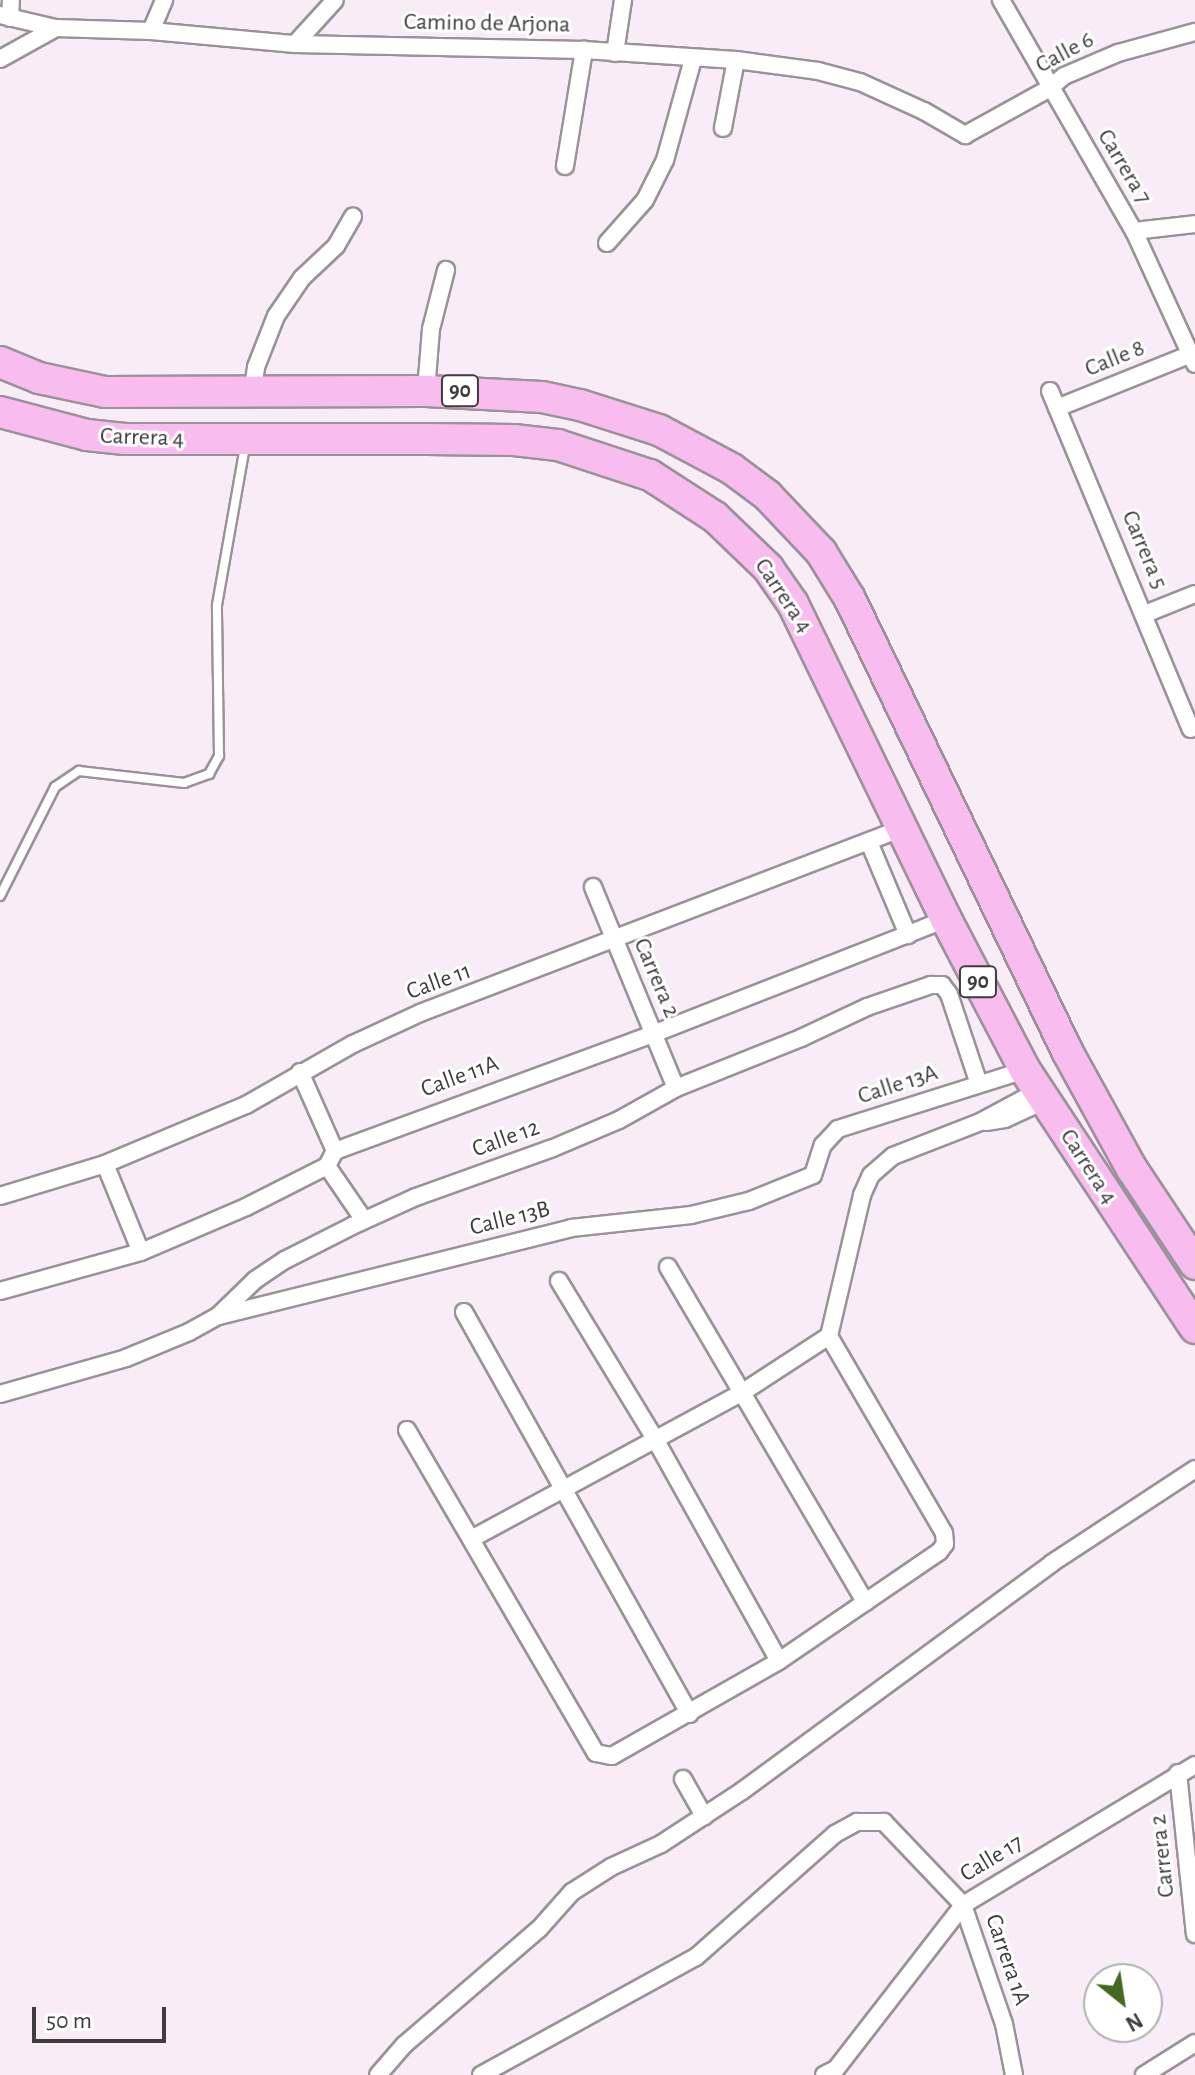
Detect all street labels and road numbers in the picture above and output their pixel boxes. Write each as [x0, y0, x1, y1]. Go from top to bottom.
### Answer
street label: Camino de Arjona [403, 8, 571, 40]
street label: Calle 6 [1031, 26, 1099, 80]
street label: Carrera 7 [1090, 124, 1158, 210]
street label: Calle 8 [1081, 334, 1149, 384]
road number: 90 [440, 373, 480, 409]
street label: Carrera 4 [100, 422, 184, 454]
street label: Carrera 5 [1115, 506, 1173, 594]
street label: Carrera 4 [748, 553, 818, 639]
street label: Carrera 2 [626, 934, 686, 1022]
street label: Calle 11 [403, 957, 475, 1007]
road number: 90 [958, 964, 998, 1000]
street label: Calle 11A [417, 1050, 503, 1104]
street label: Calle 13A [854, 1059, 942, 1111]
street label: Calle 12 [468, 1114, 544, 1164]
street label: Carrera 4 [1053, 1124, 1123, 1210]
street label: Calle 13B [467, 1195, 553, 1243]
street label: Carrera 2 [1144, 1813, 1182, 1899]
street label: Calle 17 [955, 1829, 1029, 1889]
street label: Carrera 1A [978, 1911, 1036, 2009]

